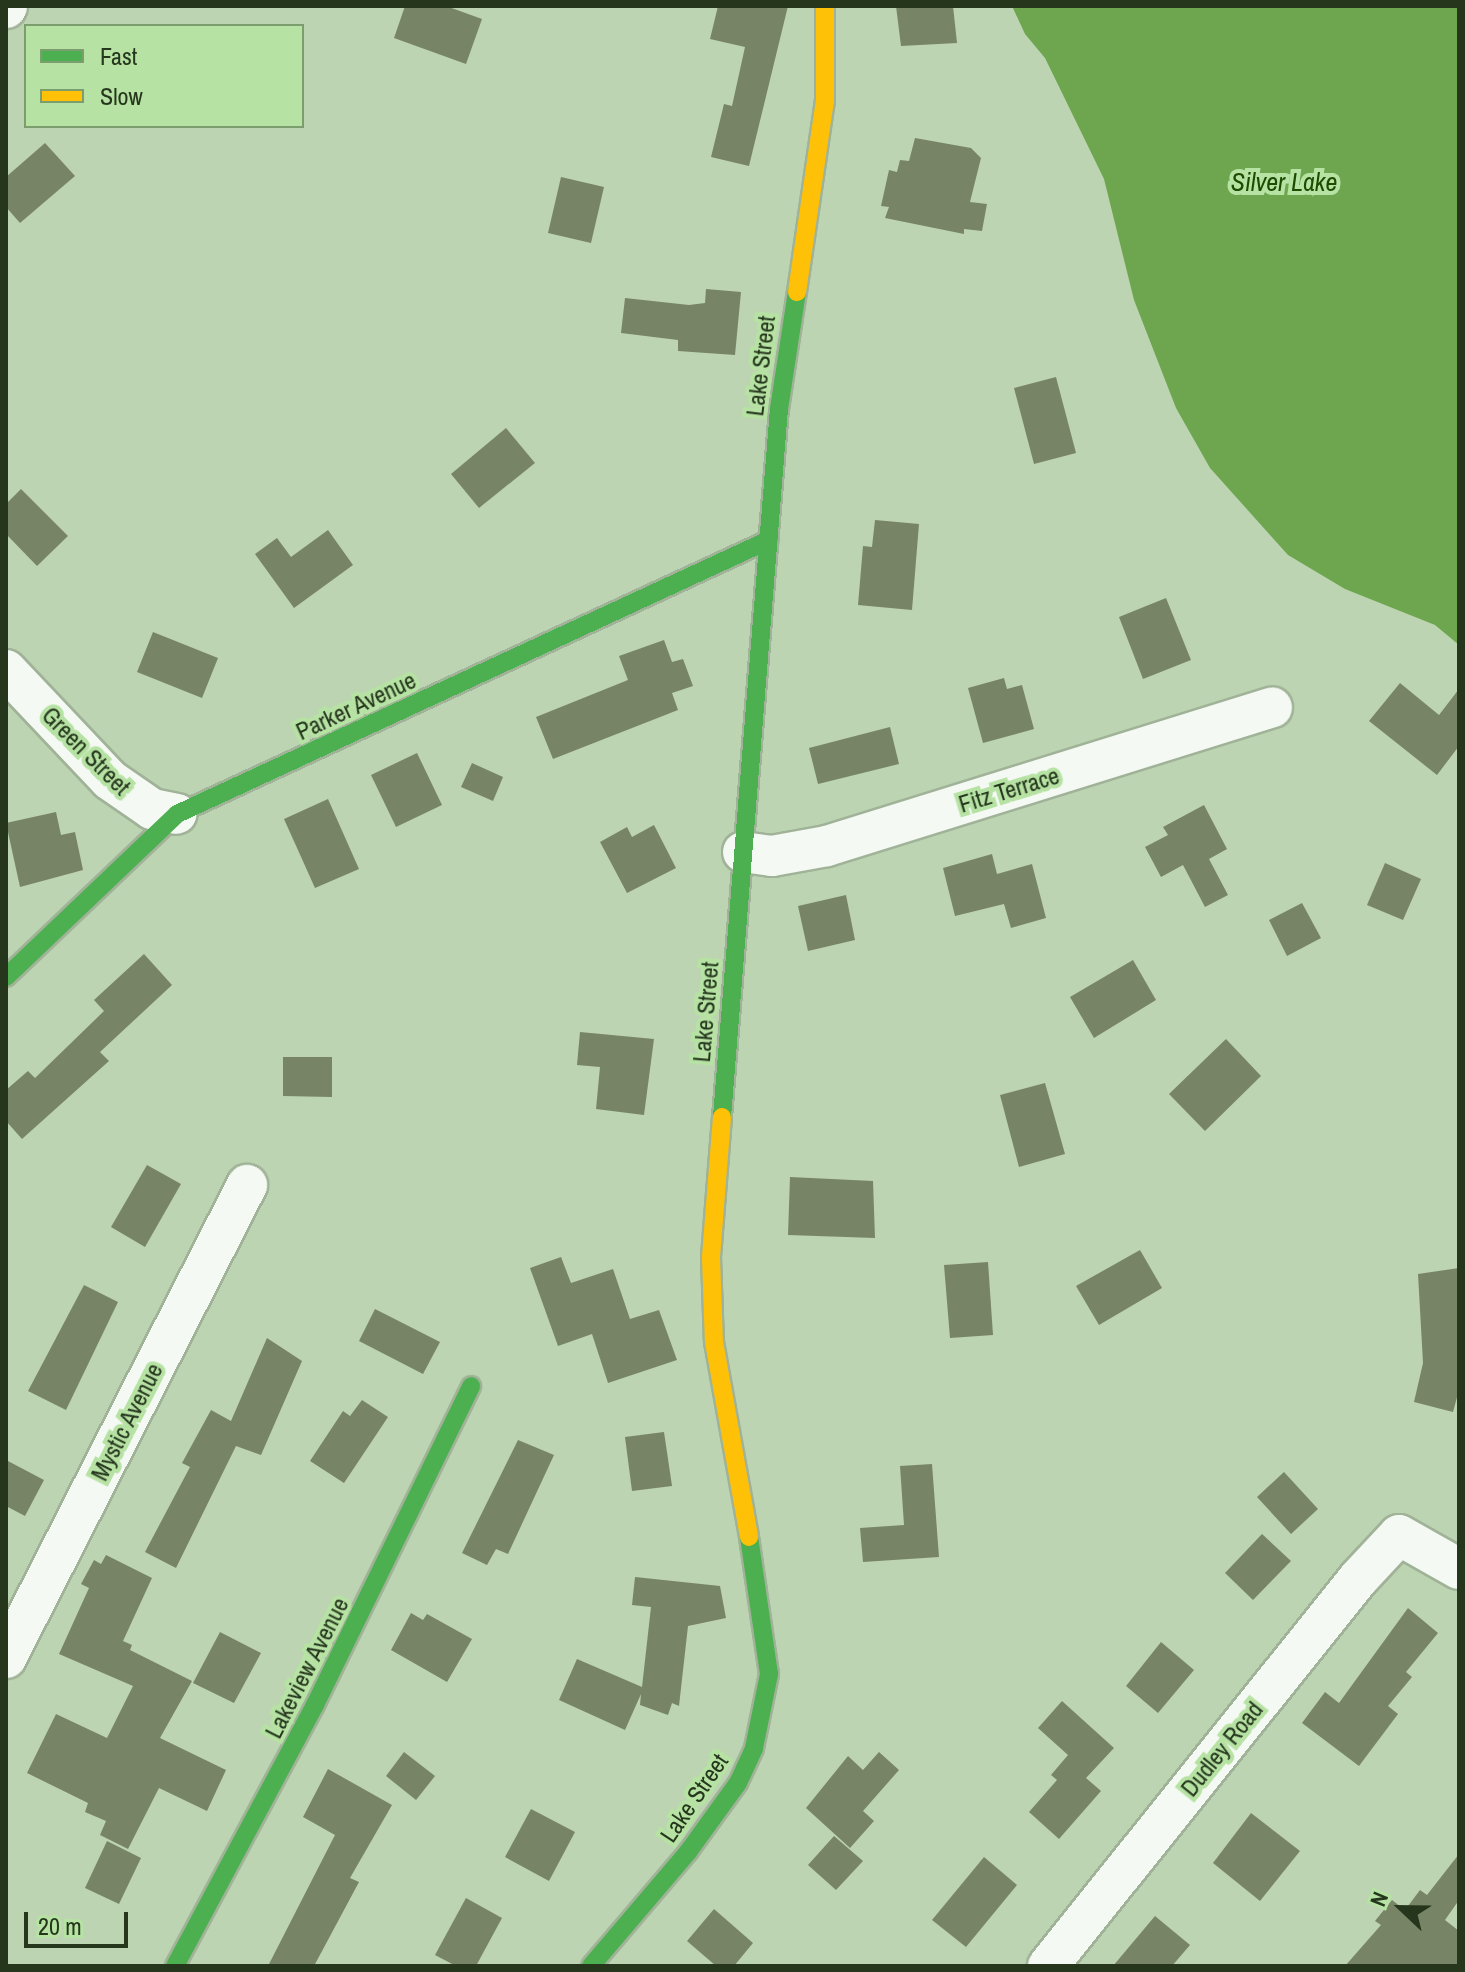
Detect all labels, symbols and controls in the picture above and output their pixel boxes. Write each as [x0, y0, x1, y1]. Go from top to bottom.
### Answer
legend [24, 24, 304, 128]
text: Fast [100, 40, 137, 72]
text: Slow [100, 80, 143, 112]
water label: Silver Lake [1231, 166, 1337, 198]
street label: Lake Street [741, 314, 781, 418]
street label: Parker Avenue [291, 666, 421, 746]
street label: Green Street [36, 701, 136, 801]
street label: Fitz Terrace [955, 761, 1063, 819]
street label: Lake Street [687, 961, 725, 1063]
street label: Mystic Avenue [85, 1358, 169, 1486]
street label: Lakeview Avenue [259, 1592, 355, 1744]
street label: Dudley Road [1175, 1696, 1269, 1802]
street label: Lake Street [654, 1748, 734, 1848]
north arrow [1361, 1868, 1441, 1948]
text: N [1362, 1887, 1395, 1911]
scale bar [28, 1896, 132, 1946]
text: 20 m [38, 1910, 82, 1942]

